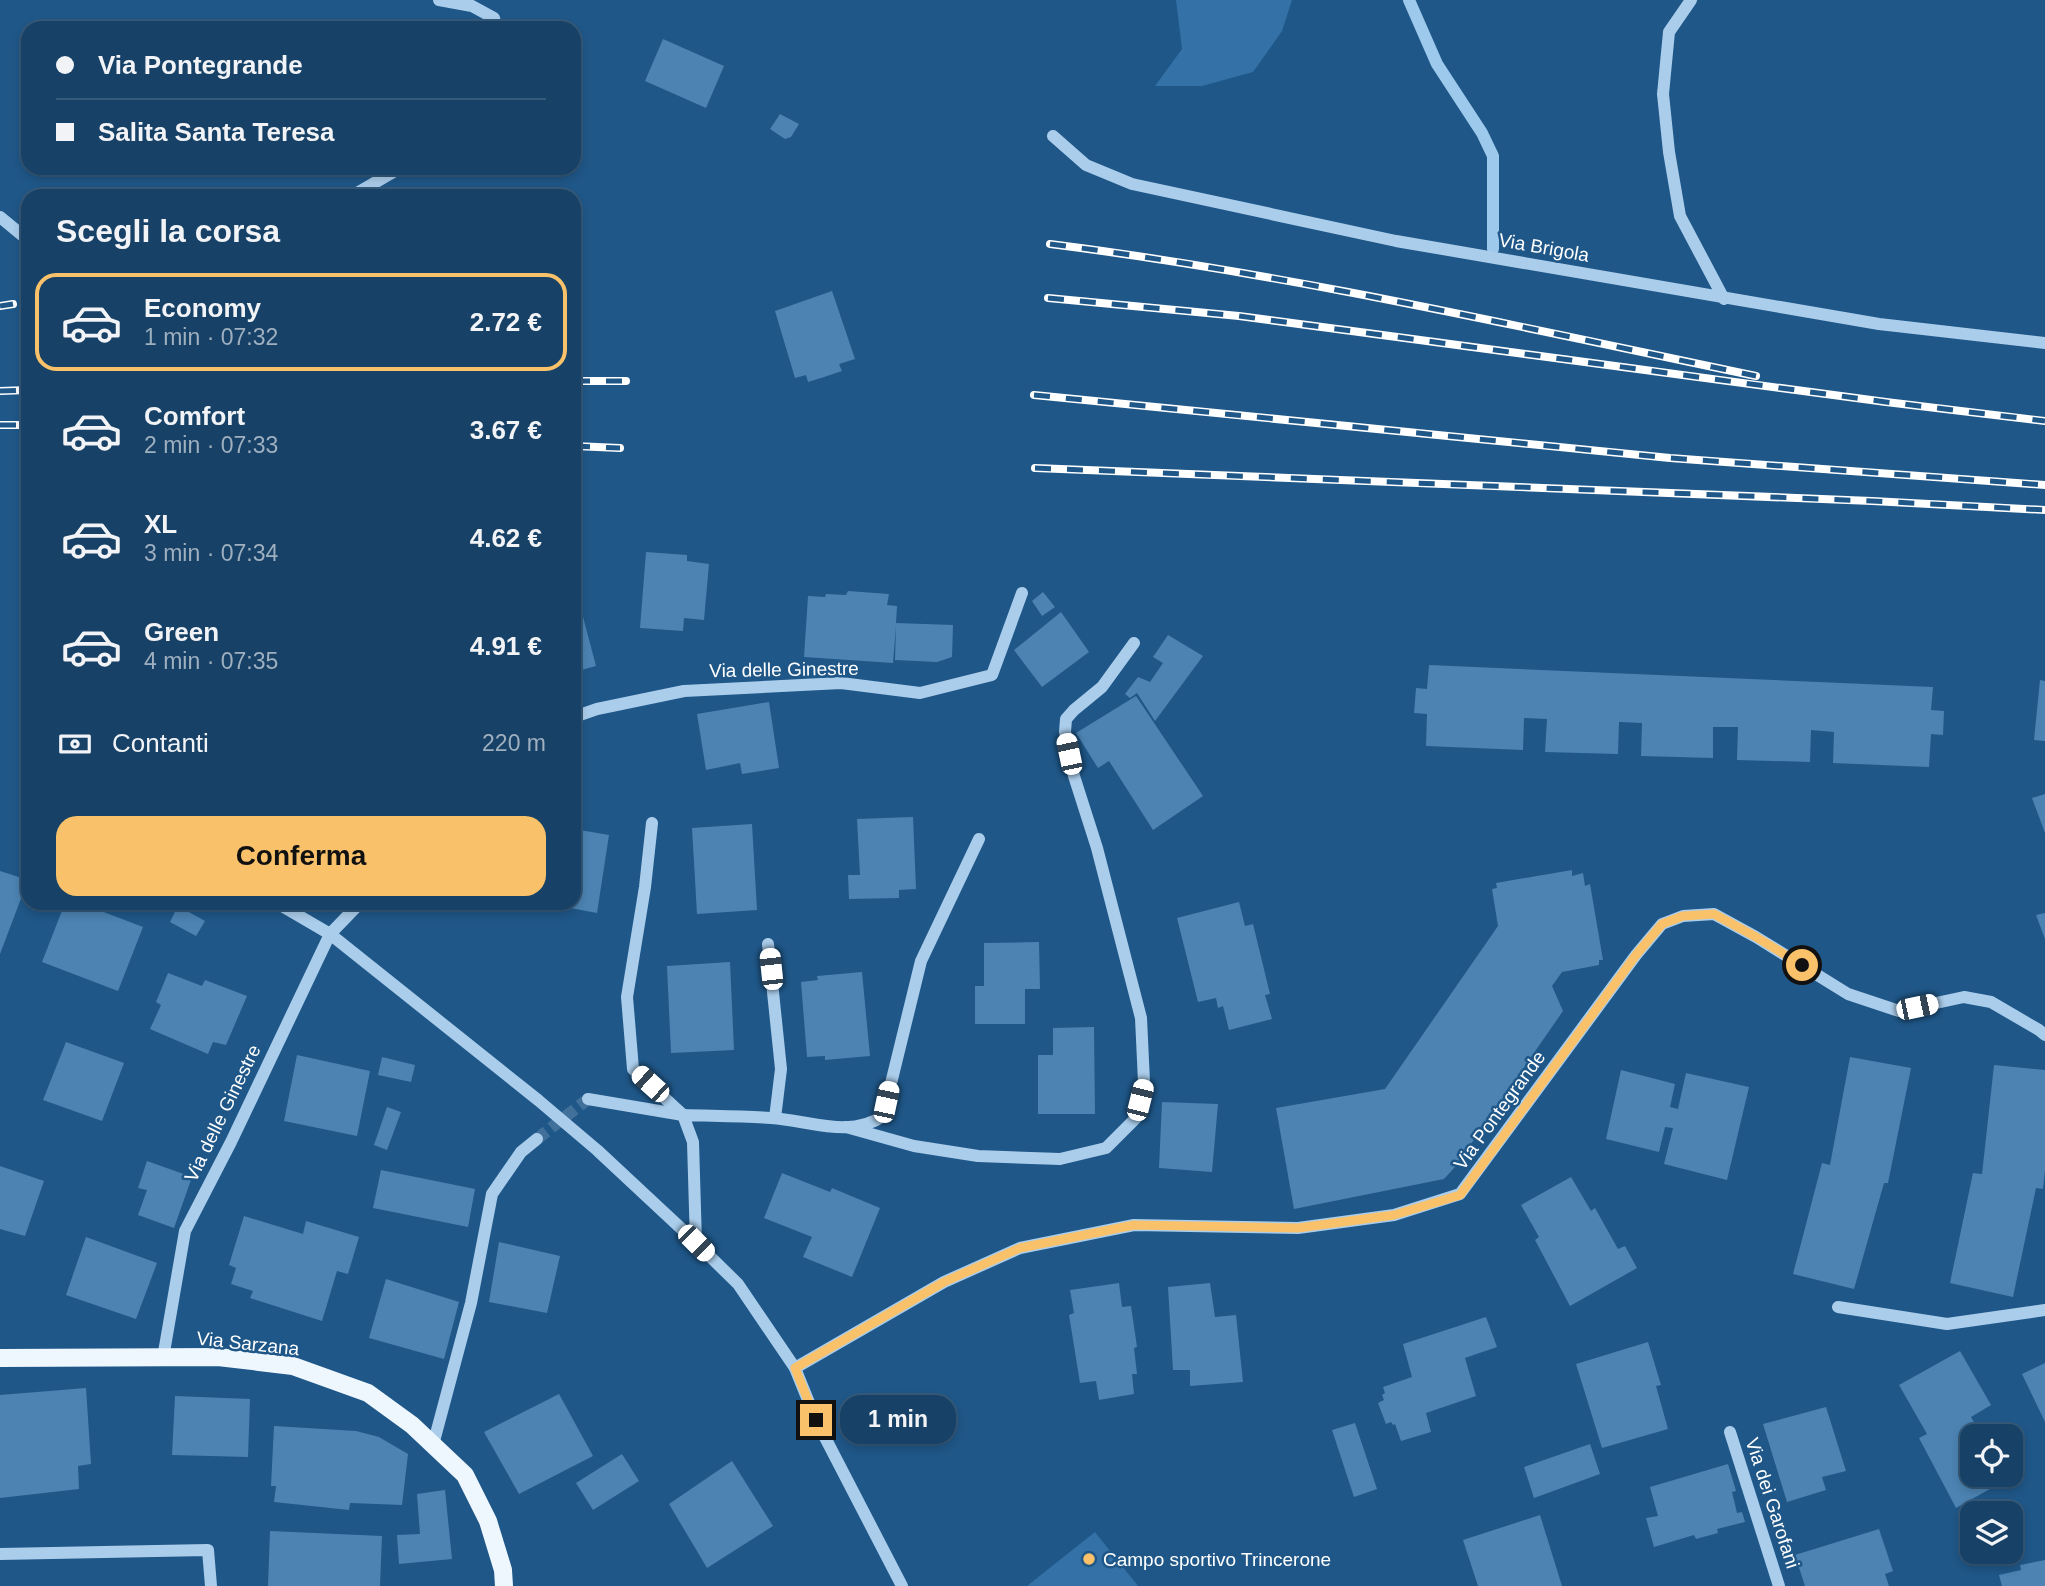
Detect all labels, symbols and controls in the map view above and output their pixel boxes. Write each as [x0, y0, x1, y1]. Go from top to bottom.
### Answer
text: Via Pontegrande [98, 50, 303, 80]
text: Salita Santa Teresa [98, 117, 335, 147]
text: Scegli la corsa [56, 213, 280, 249]
street label: Via Brigola [1497, 229, 1591, 266]
icon: car [60, 291, 123, 354]
text: Economy [144, 293, 261, 323]
text: 2.72 € [470, 307, 542, 337]
text: 1 min · 07:32 [144, 324, 278, 350]
icon: car [60, 399, 123, 462]
text: Comfort [144, 401, 245, 431]
text: 3.67 € [470, 415, 542, 445]
text: 2 min · 07:33 [144, 432, 278, 458]
icon: car [60, 507, 123, 570]
text: XL [144, 509, 177, 539]
text: 4.62 € [470, 523, 542, 553]
text: 3 min · 07:34 [144, 540, 278, 566]
icon: car [60, 615, 123, 678]
text: Green [144, 617, 219, 647]
text: 4.91 € [470, 631, 542, 661]
text: 4 min · 07:35 [144, 648, 278, 674]
street label: Via delle Ginestre [709, 658, 859, 681]
icon: cash [56, 725, 94, 763]
text: Contanti [112, 728, 209, 758]
text: 220 m [482, 730, 546, 756]
car [1055, 731, 1084, 777]
button: Conferma [56, 816, 546, 896]
car [759, 947, 784, 991]
route start [1786, 949, 1818, 981]
car [1895, 992, 1940, 1022]
street label: Via delle Ginestre [180, 1041, 265, 1185]
street label: Via Pontegrande [1449, 1047, 1549, 1174]
car [628, 1062, 673, 1106]
car [1125, 1077, 1156, 1123]
car [872, 1079, 901, 1125]
car [674, 1221, 719, 1265]
street label: Via Sarzana [196, 1328, 301, 1359]
callout: 1 min [840, 1396, 956, 1444]
route end [800, 1404, 832, 1436]
text: 1 min [868, 1406, 928, 1432]
map controls [1960, 1424, 2023, 1564]
button: locate [1960, 1424, 2023, 1487]
street label: Via dei Garofani [1742, 1435, 1804, 1571]
button: layers [1960, 1501, 2023, 1564]
place label: Campo sportivo Trincerone [1103, 1549, 1331, 1570]
marker: Campo sportivo Trincerone [1081, 1551, 1097, 1567]

